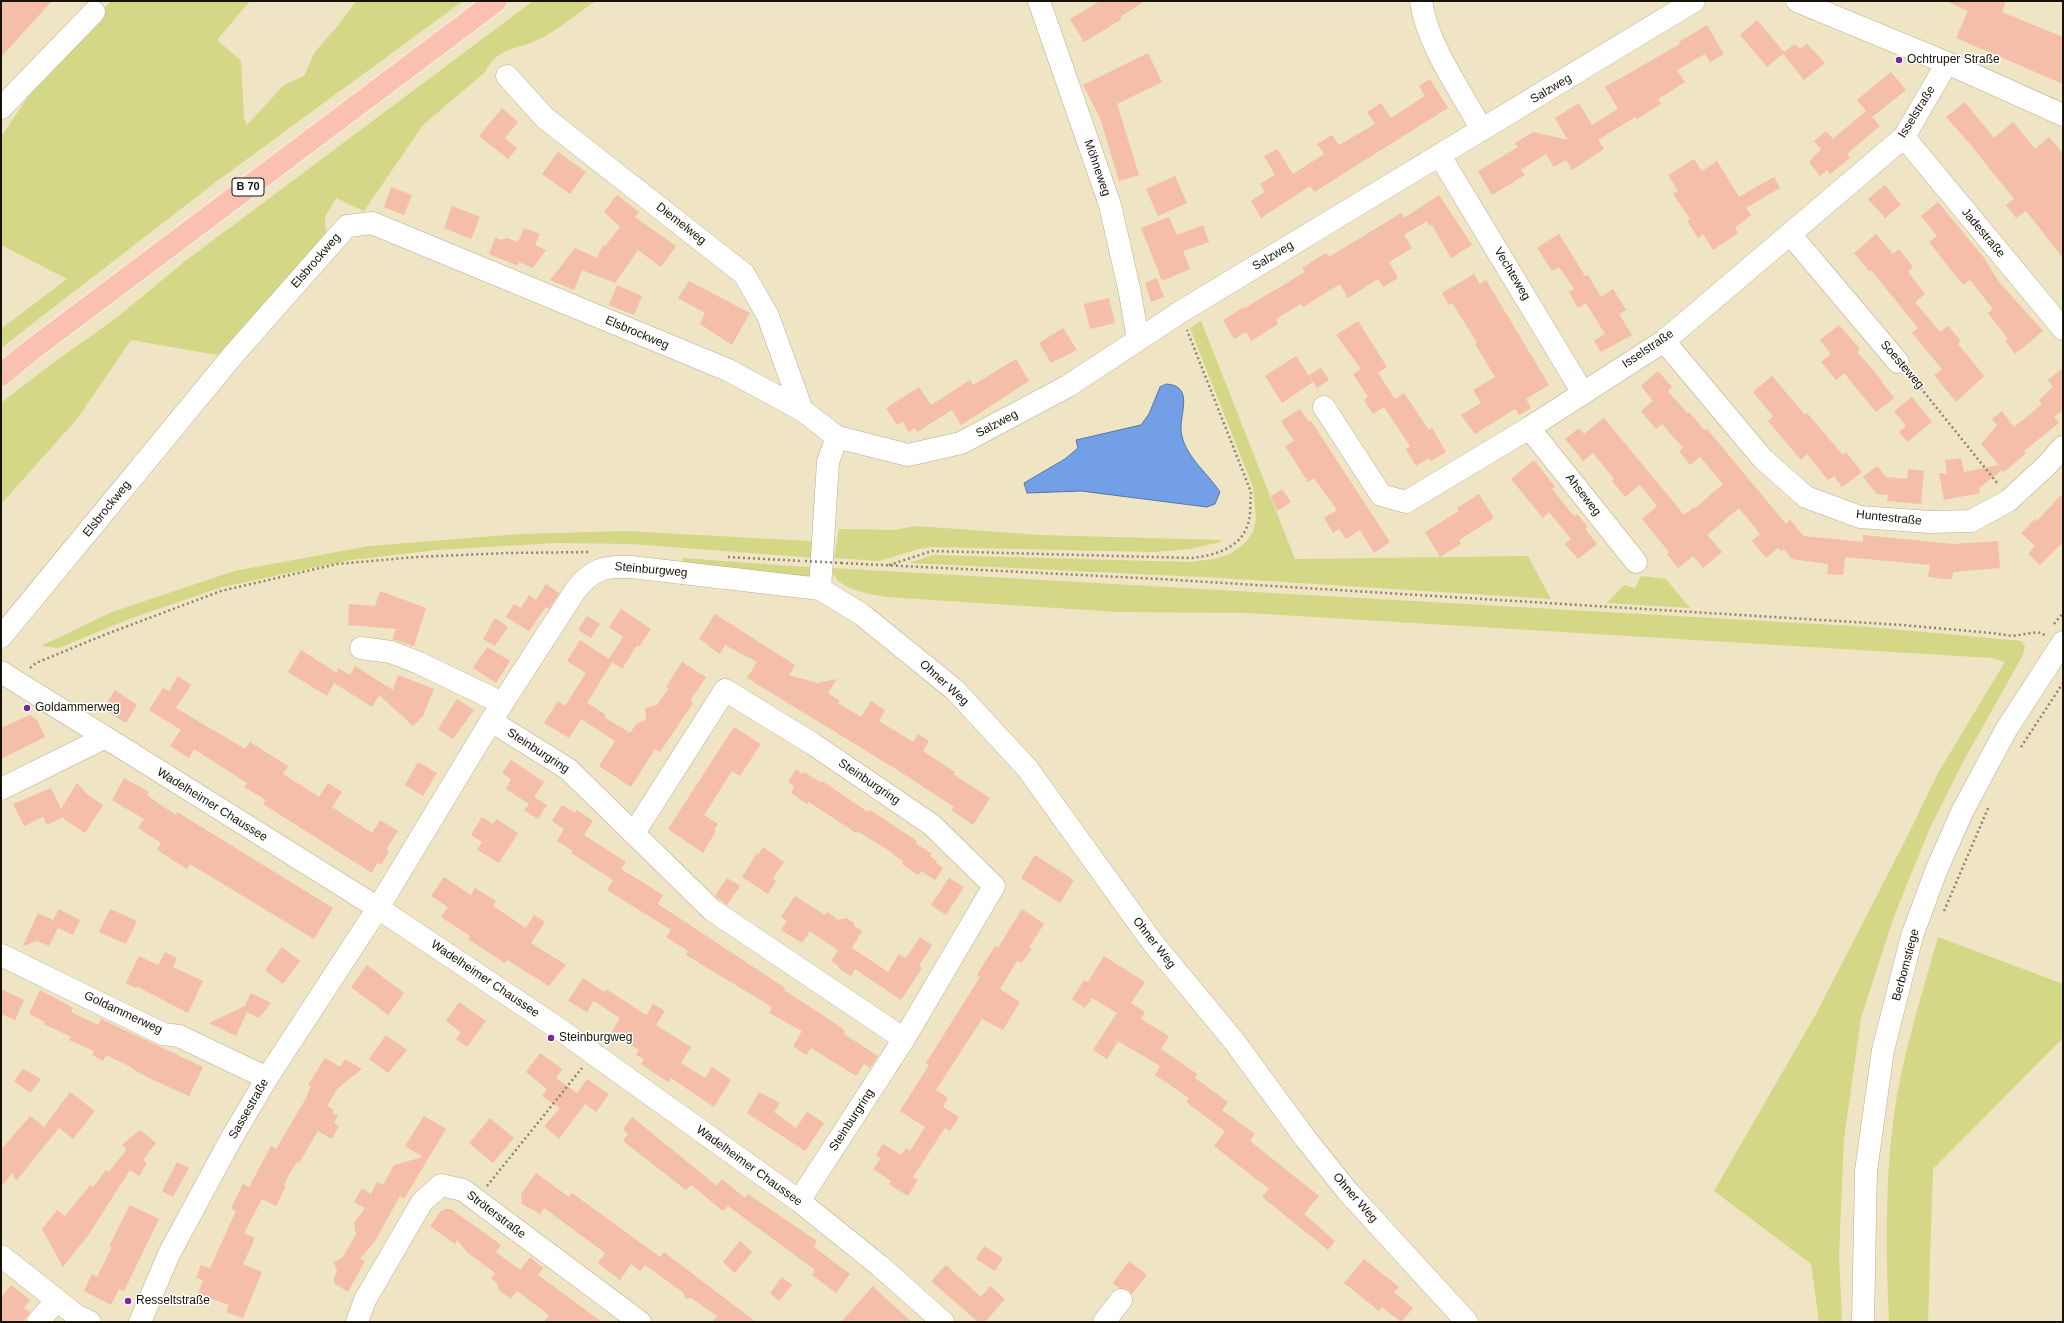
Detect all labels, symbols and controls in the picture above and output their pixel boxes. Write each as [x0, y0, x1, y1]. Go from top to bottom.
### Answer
place label: Ochtruper Straße [1907, 53, 2000, 67]
marker: Ochtruper Straße [1894, 55, 1904, 65]
street label: Salzweg [1528, 71, 1574, 107]
street label: Isselstraße [1895, 83, 1939, 141]
street label: Möhneweg [1081, 138, 1113, 198]
road number: B 70 [232, 178, 264, 196]
street label: Diemelweg [653, 200, 709, 248]
street label: Jadestraße [1958, 205, 2008, 261]
street label: Elsbrockweg [288, 231, 344, 291]
street label: Salzweg [1250, 238, 1296, 274]
street label: Vechteweg [1491, 245, 1533, 303]
street label: Elsbrockweg [603, 313, 671, 353]
street label: Isselstraße [1620, 327, 1676, 371]
street label: Soesteweg [1877, 338, 1927, 392]
street label: Salzweg [974, 407, 1020, 441]
street label: Ahseweg [1562, 471, 1604, 519]
street label: Elsbrockweg [80, 478, 134, 540]
street label: Huntestraße [1855, 507, 1923, 529]
street label: Steinburgweg [614, 560, 688, 580]
street label: Ohner Weg [916, 657, 972, 709]
place label: Goldammerweg [35, 701, 120, 715]
marker: Goldammerweg [22, 703, 32, 713]
street label: Steinburgring [504, 726, 572, 776]
street label: Steinburgring [835, 756, 903, 808]
street label: Wadelheimer Chaussee [154, 765, 270, 845]
street label: Ohner Weg [1130, 914, 1178, 972]
street label: Berbomstiege [1889, 927, 1923, 1003]
street label: Wadelheimer Chaussee [428, 937, 542, 1021]
street label: Goldammerweg [82, 989, 164, 1037]
place label: Steinburgweg [559, 1031, 632, 1045]
marker: Steinburgweg [546, 1033, 556, 1043]
street label: Sassestraße [226, 1076, 272, 1142]
street label: Steinburgring [827, 1086, 877, 1154]
street label: Wadelheimer Chaussee [693, 1123, 805, 1209]
street label: Ohner Weg [1330, 1170, 1380, 1226]
street label: Ströterstraße [464, 1188, 528, 1242]
place label: Resseltstraße [136, 1294, 210, 1308]
marker: Resseltstraße [123, 1296, 133, 1306]

